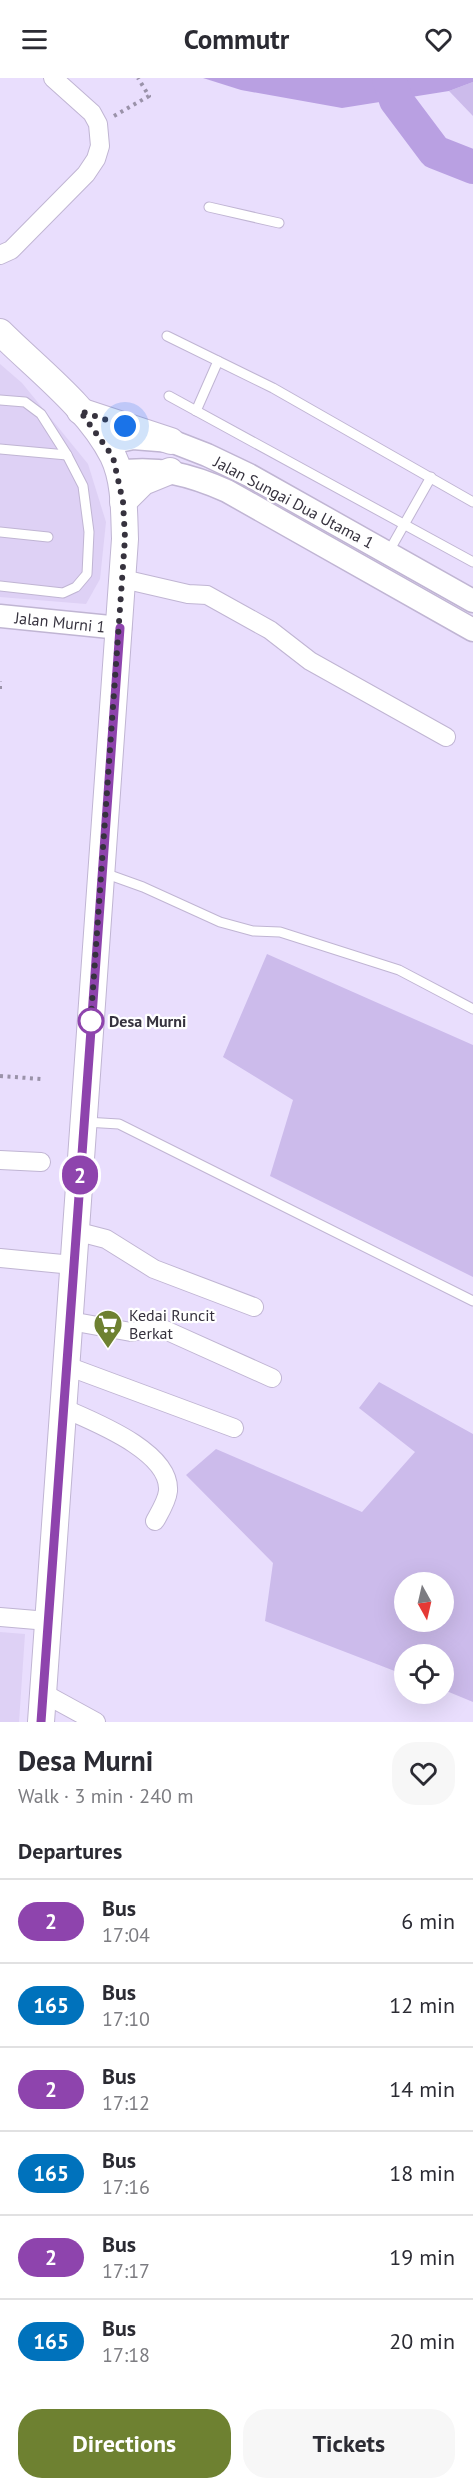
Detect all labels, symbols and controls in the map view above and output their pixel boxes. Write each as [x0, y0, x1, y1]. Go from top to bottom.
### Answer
text: Commutr [184, 22, 289, 56]
icon: menu [18, 23, 51, 56]
icon: heart [422, 23, 455, 56]
your location [110, 411, 140, 441]
street label: Jalan Sungai Dua Utama 1 [210, 451, 377, 553]
street label: Jalan Murni 1 [13, 607, 106, 637]
marker: Desa Murni [78, 1008, 104, 1034]
place label: Desa Murni [109, 1011, 186, 1031]
line badge: 2 [60, 1156, 100, 1194]
text: 2 [74, 1162, 86, 1189]
place label: Kedai Runcit Berkat [129, 1305, 215, 1343]
supermarket icon: Kedai Runcit Berkat [92, 1308, 124, 1350]
north arrow [394, 1572, 454, 1632]
map controls [394, 1572, 454, 1704]
button: locate [394, 1644, 454, 1704]
text: Desa Murni [18, 1742, 153, 1779]
button: heart [392, 1742, 455, 1805]
text: Walk · 3 min · 240 m [18, 1783, 194, 1809]
text: Departures [18, 1837, 122, 1865]
text: Bus [102, 1894, 136, 1922]
text: 6 min [401, 1907, 455, 1935]
text: 2 [45, 1908, 57, 1935]
text: 17:04 [102, 1922, 150, 1948]
text: Bus [102, 1978, 136, 2006]
text: 12 min [389, 1991, 455, 2019]
text: 165 [33, 1992, 69, 2019]
text: 17:10 [102, 2006, 150, 2032]
text: Bus [102, 2062, 136, 2090]
text: 14 min [389, 2075, 455, 2103]
text: 2 [45, 2076, 57, 2103]
text: 17:12 [102, 2090, 150, 2116]
text: Bus [102, 2146, 136, 2174]
text: 18 min [389, 2159, 455, 2187]
text: 165 [33, 2160, 69, 2187]
text: 17:16 [102, 2174, 150, 2200]
text: Bus [102, 2230, 136, 2258]
text: 19 min [389, 2243, 455, 2271]
text: 2 [45, 2244, 57, 2271]
text: 17:17 [102, 2258, 150, 2284]
text: Bus [102, 2314, 136, 2342]
text: 20 min [389, 2327, 455, 2355]
text: 165 [33, 2328, 69, 2355]
text: 17:18 [102, 2342, 150, 2368]
button: Directions [18, 2409, 231, 2478]
button: Tickets [243, 2409, 455, 2478]

